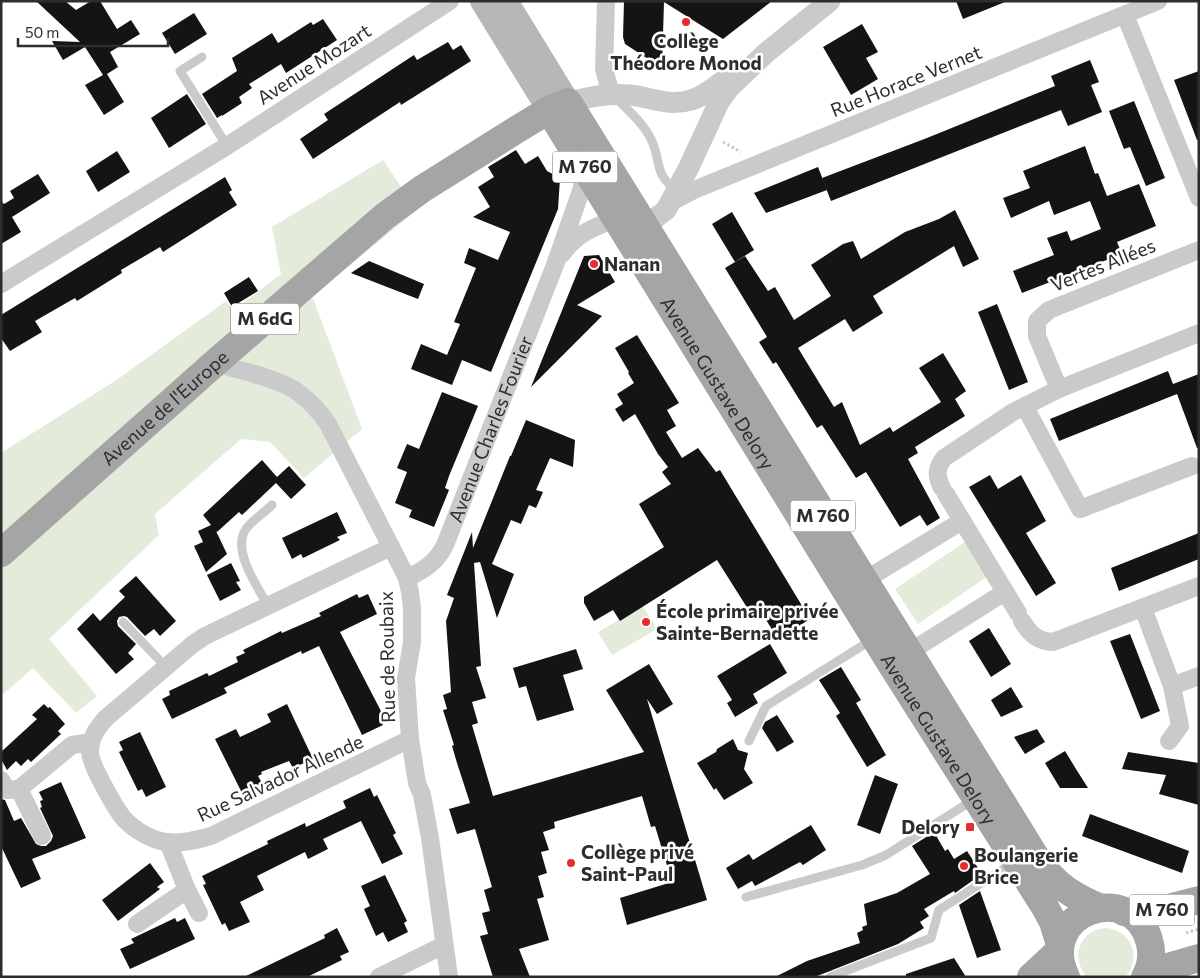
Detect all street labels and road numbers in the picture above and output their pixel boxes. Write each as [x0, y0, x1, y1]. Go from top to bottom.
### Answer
street label: Avenue Mozart [252, 18, 375, 109]
street label: Rue Horace Vernet [827, 40, 985, 121]
road number: M 760 [552, 152, 618, 182]
street label: Vertes Allées [1047, 233, 1158, 296]
street label: Avenue Gustave Delory [656, 292, 780, 473]
road number: M 6dG [231, 304, 299, 334]
street label: Avenue Charles Fourier [443, 332, 537, 525]
street label: Avenue de l'Europe [96, 345, 233, 470]
road number: M 760 [790, 501, 856, 532]
street label: Rue de Roubaix [374, 591, 399, 723]
street label: Avenue Gustave Delory [877, 649, 1001, 829]
street label: Rue Salvador Allende [193, 729, 366, 826]
road number: M 760 [1130, 894, 1194, 926]

